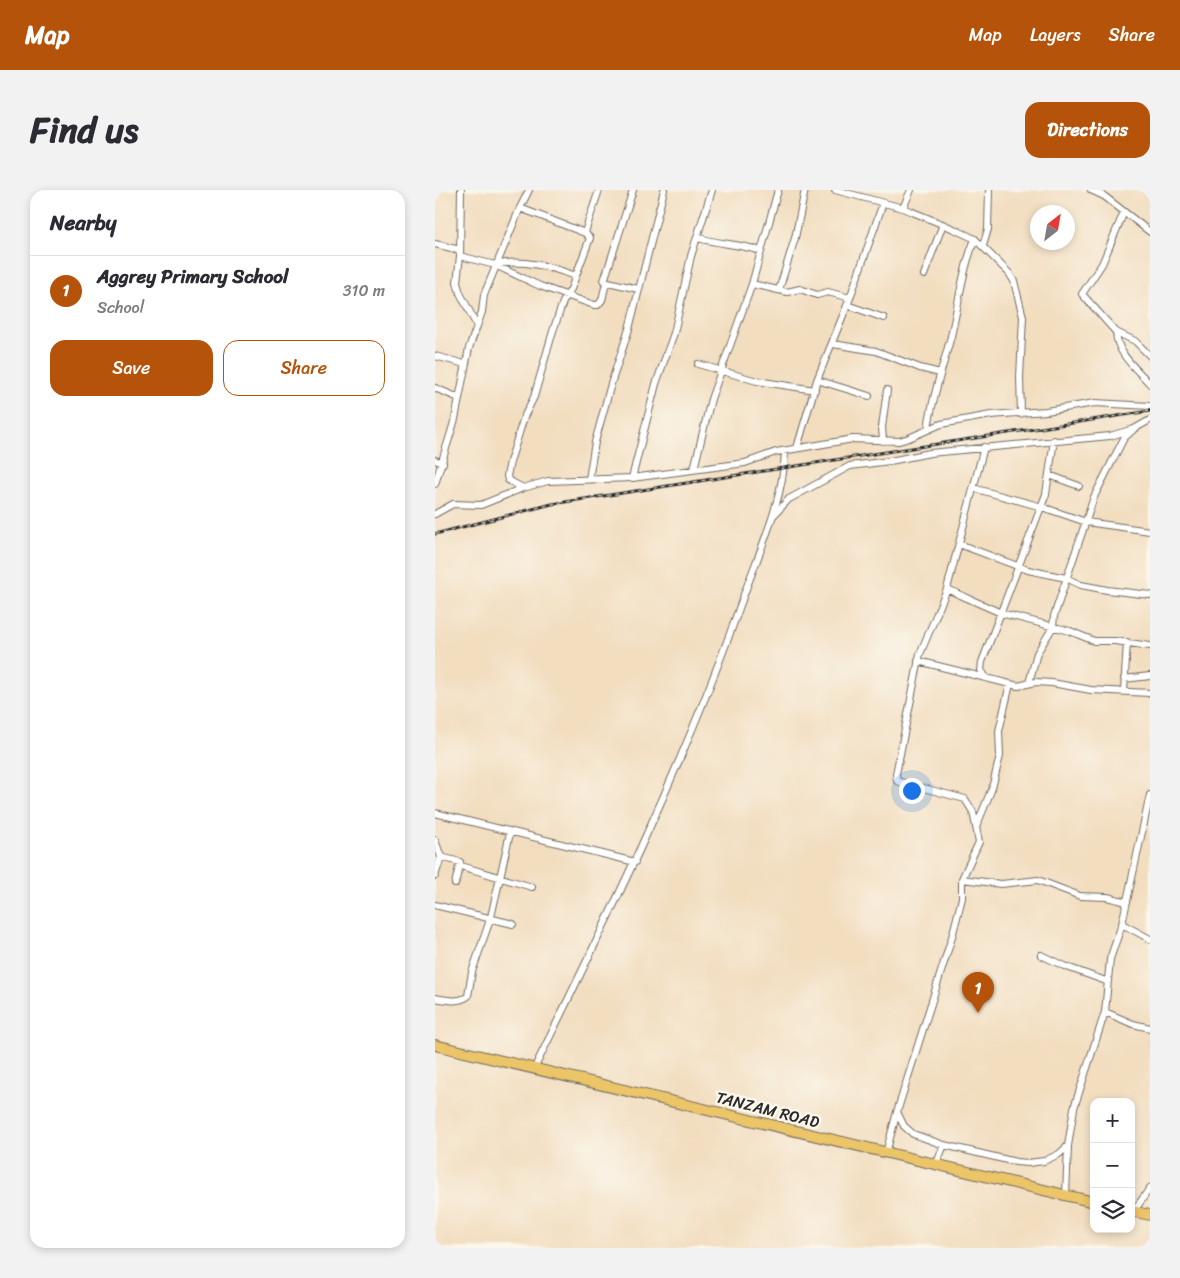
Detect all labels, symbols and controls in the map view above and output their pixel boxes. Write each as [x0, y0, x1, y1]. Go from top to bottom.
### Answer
text: Map [25, 14, 69, 56]
text: Map [969, 19, 1002, 51]
text: Layers [1030, 19, 1081, 51]
text: Share [1109, 19, 1155, 51]
text: Find us [30, 99, 138, 161]
button: Directions [1025, 102, 1150, 158]
text: Nearby [50, 204, 116, 242]
north arrow [1030, 205, 1075, 250]
text: Aggrey Primary School [97, 260, 288, 293]
text: 1 [63, 276, 69, 305]
text: 310 m [343, 276, 385, 305]
text: School [97, 293, 144, 322]
button: Save [50, 340, 213, 396]
button: Share [223, 340, 385, 396]
your location [899, 778, 925, 804]
pin: 1 [962, 972, 994, 1013]
street label: TANZAM ROAD [713, 1083, 823, 1136]
map controls [1090, 1098, 1135, 1233]
button: + [1090, 1098, 1135, 1143]
button: − [1090, 1143, 1135, 1188]
button: layers [1090, 1188, 1135, 1233]

